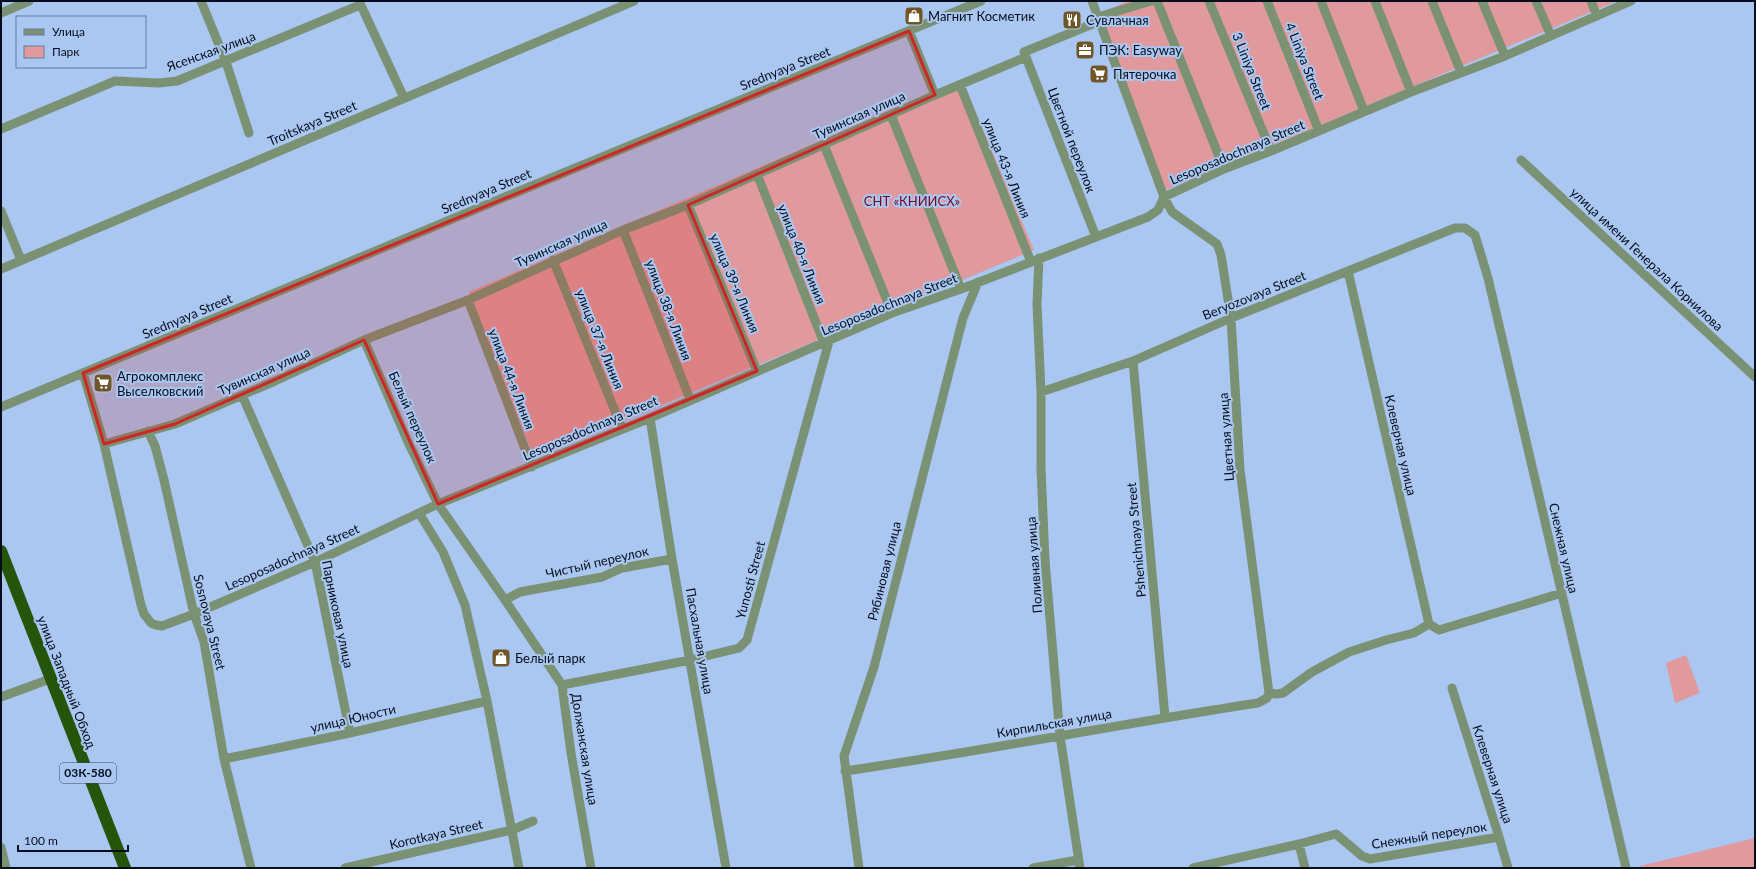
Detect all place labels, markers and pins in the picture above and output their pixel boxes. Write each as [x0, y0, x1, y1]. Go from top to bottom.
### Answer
shop icon: Магнит Косметик [903, 5, 925, 27]
place label: Магнит Косметик [928, 8, 1035, 24]
restaurant icon: Сувлачная [1061, 9, 1083, 31]
place label: Сувлачная [1086, 12, 1149, 28]
office icon: ПЭК: Easyway [1074, 39, 1096, 61]
place label: ПЭК: Easyway [1099, 42, 1182, 58]
supermarket icon: Пятерочка [1088, 63, 1110, 85]
place label: Пятерочка [1113, 66, 1177, 82]
place label: Агрокомплекс Выселковский [117, 368, 203, 399]
supermarket icon: Агрокомплекс Выселковский [92, 372, 114, 394]
shop icon: Белый парк [490, 647, 512, 669]
place label: Белый парк [515, 650, 586, 666]

